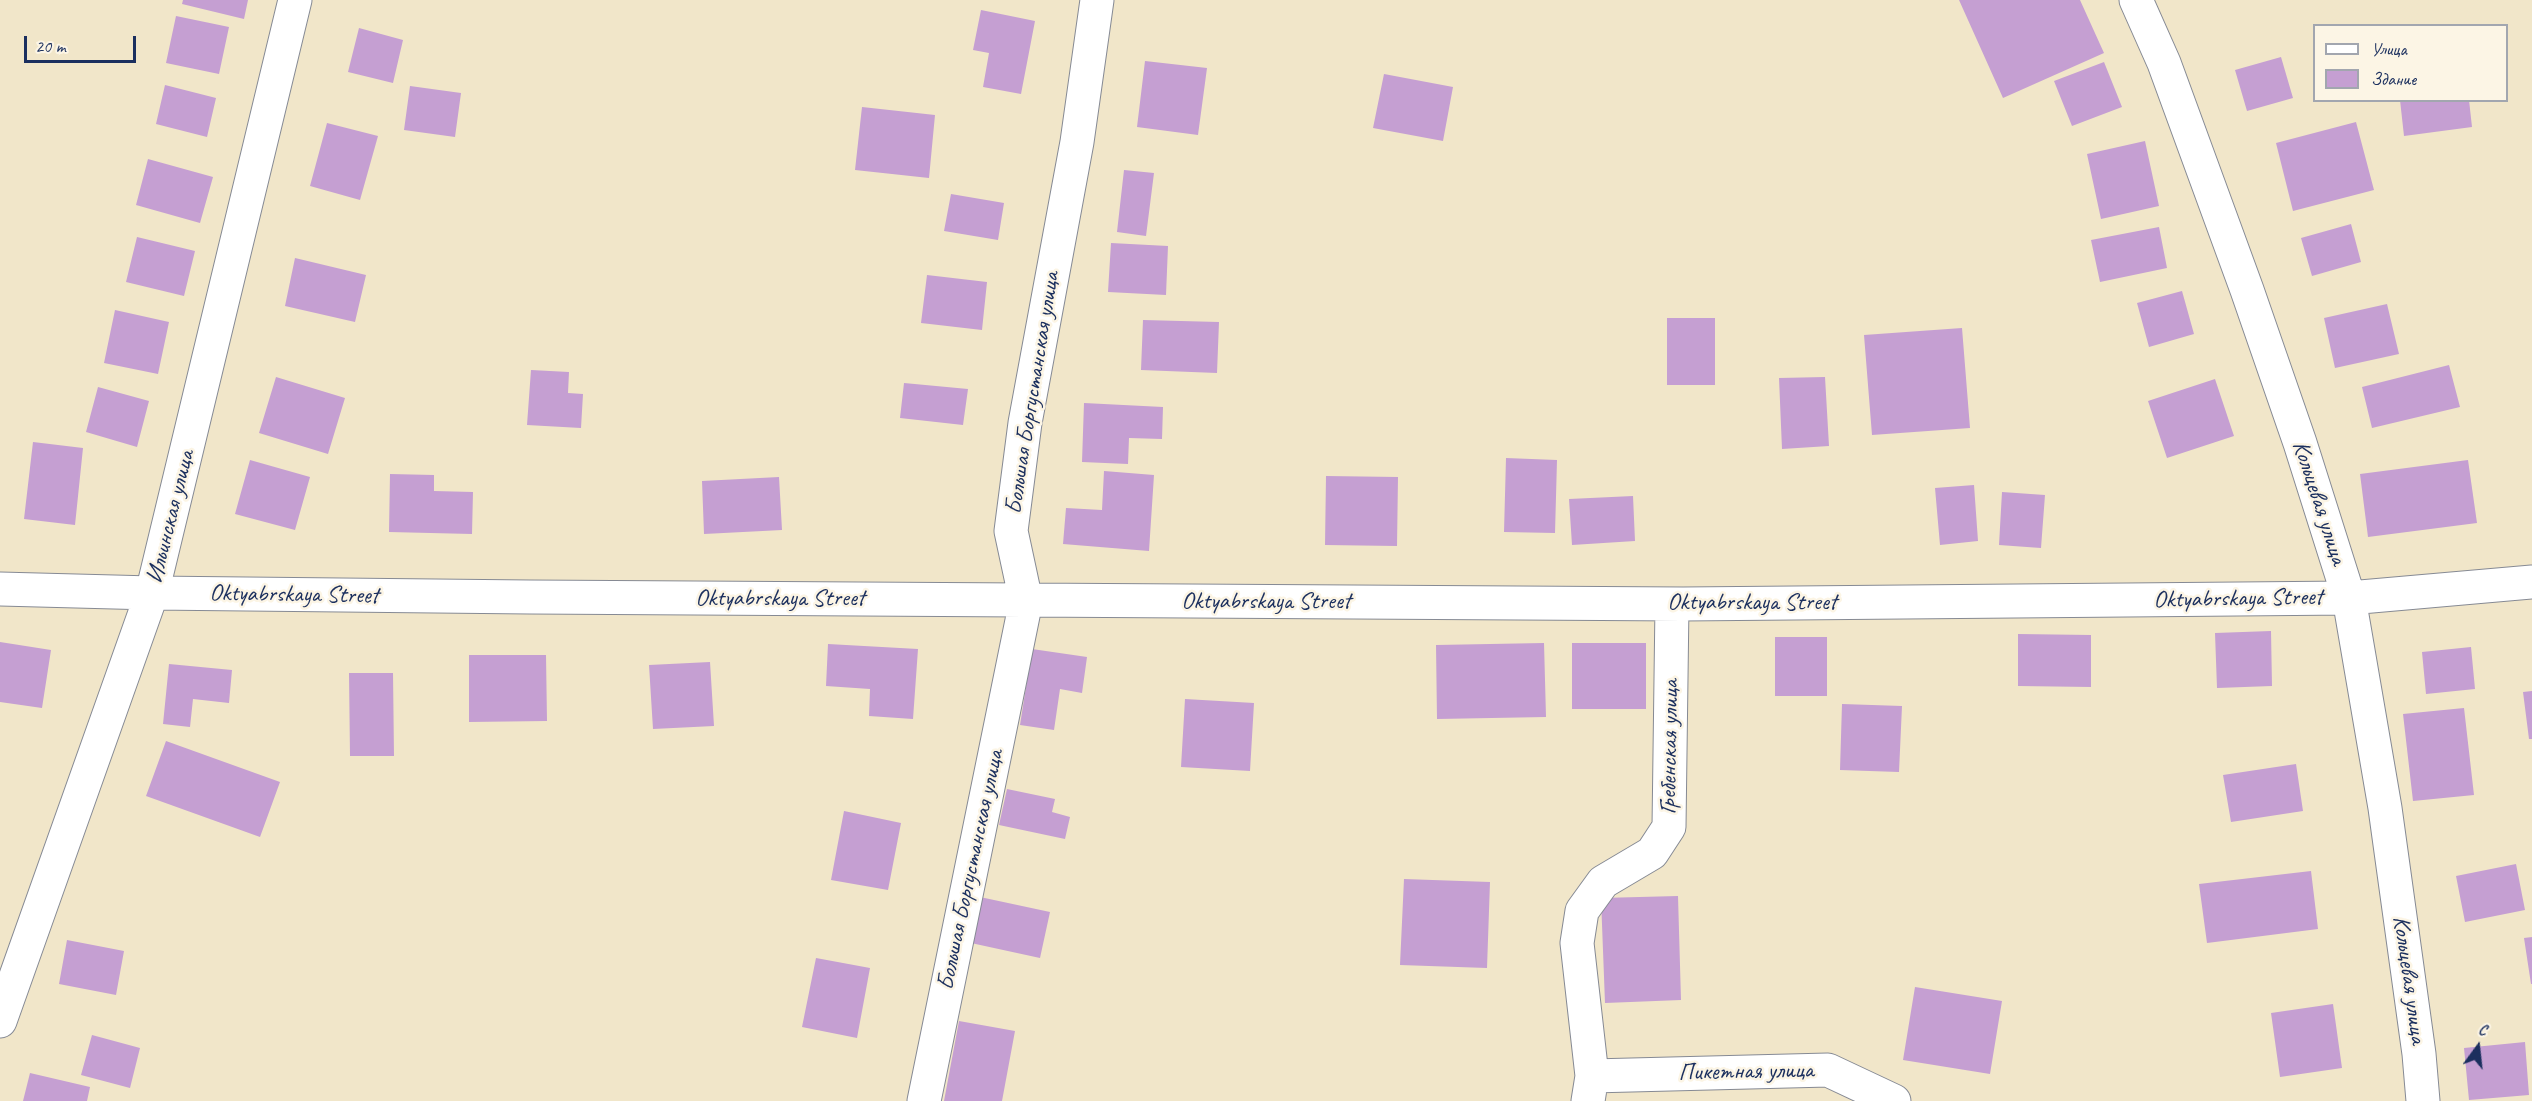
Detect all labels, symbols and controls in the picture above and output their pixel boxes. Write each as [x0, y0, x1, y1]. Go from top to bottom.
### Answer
scale bar [27, 24, 140, 62]
legend [2313, 24, 2508, 102]
text: 20 m [35, 35, 66, 57]
text: Улица [2371, 38, 2407, 60]
text: Здание [2371, 68, 2416, 90]
street label: Большая Боргустанская улица [1000, 270, 1066, 516]
street label: Кольцевая улица [2285, 437, 2353, 569]
street label: Ильинская улица [141, 448, 201, 586]
street label: Oktyabrskaya Street [209, 579, 379, 611]
street label: Oktyabrskaya Street [2153, 583, 2323, 615]
street label: Oktyabrskaya Street [695, 585, 865, 613]
street label: Oktyabrskaya Street [1181, 588, 1351, 616]
street label: Oktyabrskaya Street [1667, 589, 1837, 617]
street label: Гребенская улица [1654, 679, 1686, 815]
street label: Большая Боргустанская улица [931, 747, 1011, 993]
street label: Кольцевая улица [2386, 914, 2432, 1046]
north arrow [2448, 1017, 2508, 1077]
text: С [2476, 1019, 2489, 1040]
street label: Пикетная улица [1678, 1056, 1814, 1088]

